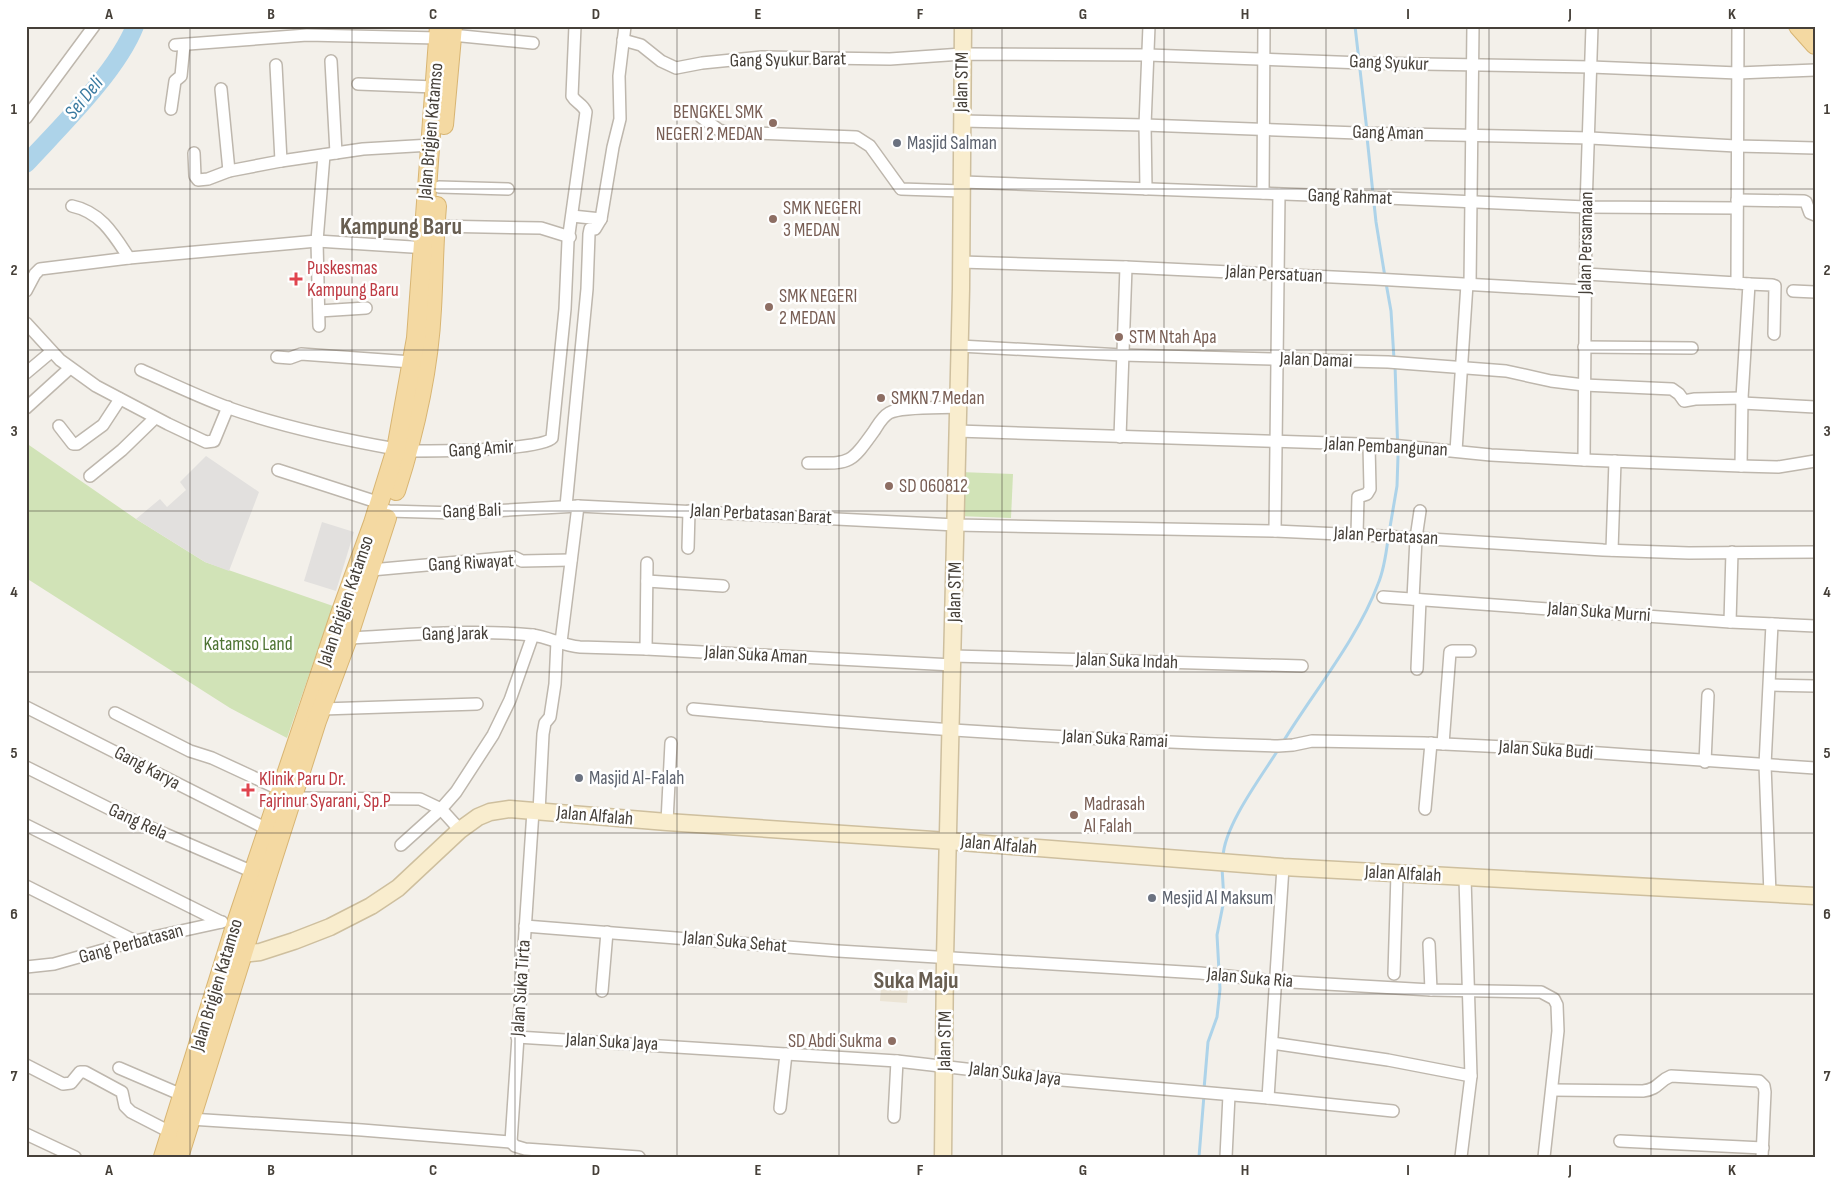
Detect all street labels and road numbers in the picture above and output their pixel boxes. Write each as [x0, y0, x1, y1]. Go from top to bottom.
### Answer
street label: Gang Syukur Barat [730, 47, 847, 73]
street label: Gang Syukur [1349, 50, 1430, 76]
street label: Jalan STM [950, 52, 974, 113]
street label: Jalan Brigjen Katamso [414, 62, 448, 201]
street label: Gang Aman [1352, 121, 1424, 145]
street label: Gang Rahmat [1307, 184, 1393, 210]
street label: Jalan Persamaan [1574, 191, 1598, 296]
street label: Jalan Persatuan [1224, 260, 1323, 288]
street label: Jalan Damai [1278, 347, 1353, 373]
street label: Jalan Pembangunan [1323, 432, 1448, 462]
street label: Gang Amir [448, 435, 515, 463]
street label: Gang Bali [442, 498, 502, 524]
street label: Jalan Perbatasan Barat [689, 499, 833, 529]
street label: Jalan Perbatasan [1332, 522, 1439, 550]
street label: Jalan Brigjen Katamso [313, 533, 379, 670]
street label: Gang Riwayat [428, 549, 514, 577]
street label: Jalan STM [943, 562, 967, 623]
street label: Jalan Suka Murni [1546, 597, 1651, 627]
street label: Gang Jarak [422, 622, 489, 646]
street label: Jalan Suka Aman [703, 641, 808, 669]
street label: Jalan Suka Indah [1075, 648, 1178, 674]
street label: Jalan Suka Ramai [1061, 725, 1168, 753]
street label: Jalan Suka Budi [1497, 735, 1594, 765]
street label: Gang Karya [110, 741, 184, 795]
street label: Gang Rela [105, 798, 171, 846]
street label: Jalan Alfalah [555, 801, 634, 831]
street label: Jalan Alfalah [959, 830, 1038, 860]
street label: Jalan Alfalah [1363, 860, 1442, 887]
street label: Jalan Brigjen Katamso [186, 916, 248, 1055]
street label: Gang Perbatasan [76, 919, 186, 969]
street label: Jalan Suka Sehat [681, 926, 788, 958]
street label: Jalan Suka Tirta [506, 939, 536, 1038]
street label: Jalan Suka Ria [1205, 963, 1294, 993]
street label: Jalan STM [933, 1011, 957, 1072]
street label: Jalan Suka Jaya [564, 1028, 659, 1056]
street label: Jalan Suka Jaya [967, 1057, 1062, 1091]

